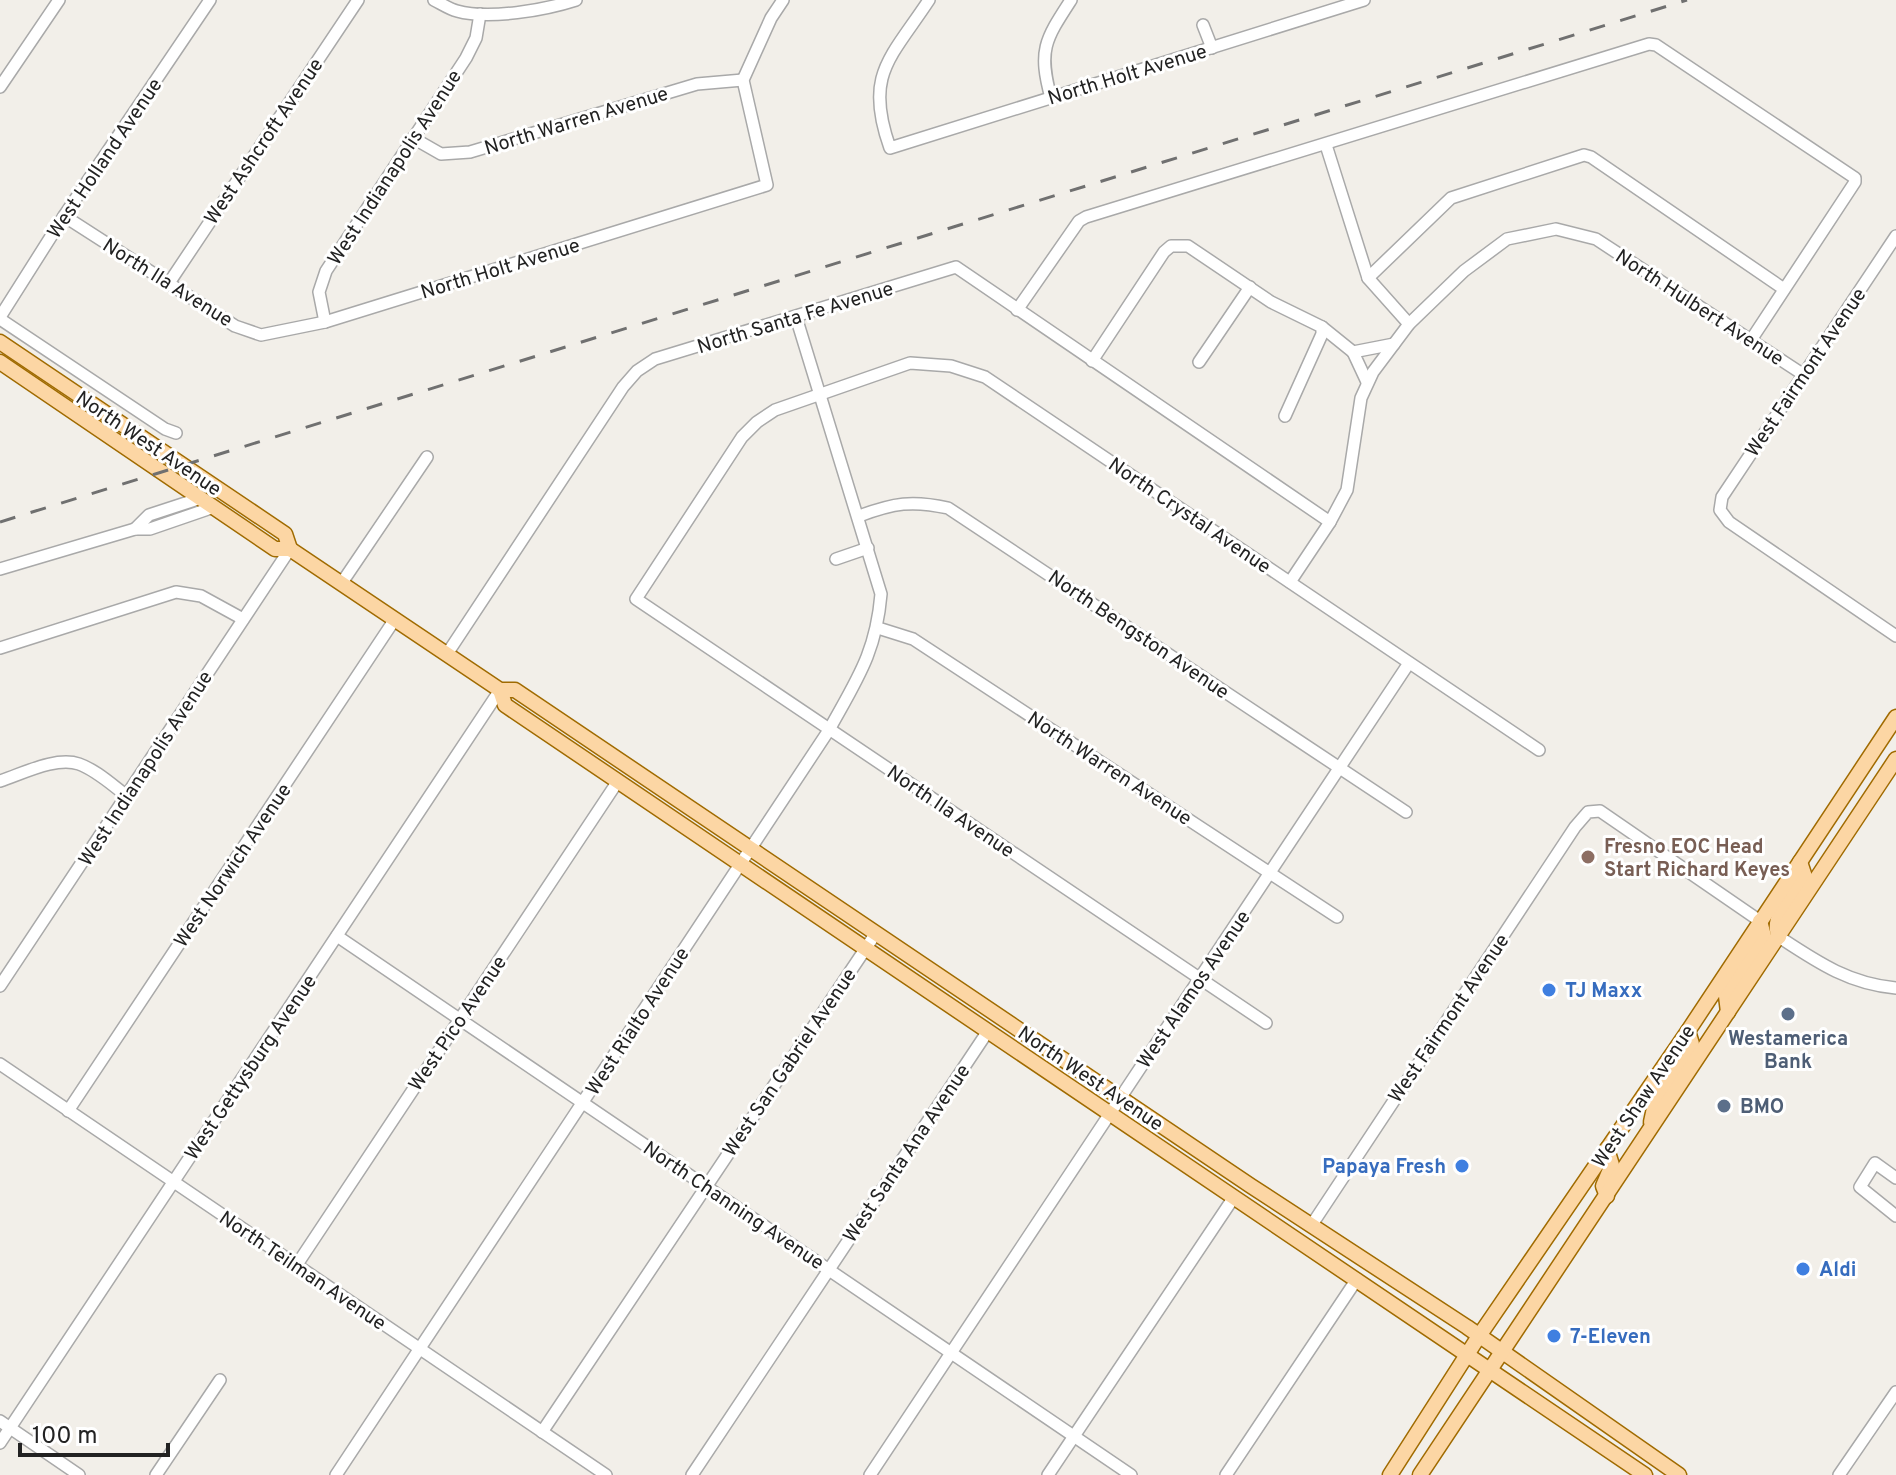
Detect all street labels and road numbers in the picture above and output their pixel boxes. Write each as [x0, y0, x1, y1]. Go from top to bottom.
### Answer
street label: North Holt Avenue [1045, 39, 1210, 112]
street label: West Ashcroft Avenue [199, 54, 330, 230]
street label: West Indianapolis Avenue [323, 65, 469, 271]
street label: West Holland Avenue [42, 74, 169, 244]
street label: North Warren Avenue [481, 82, 672, 162]
street label: North Ila Avenue [97, 233, 237, 334]
street label: North Holt Avenue [418, 233, 583, 306]
street label: North Hulbert Avenue [1610, 244, 1788, 373]
street label: North Santa Fe Avenue [694, 277, 897, 361]
street label: West Fairmont Avenue [1740, 283, 1873, 463]
street label: North West Avenue [70, 386, 226, 503]
street label: North Crystal Avenue [1103, 453, 1275, 581]
street label: North Bengston Avenue [1042, 565, 1234, 706]
street label: West Indianapolis Avenue [74, 666, 220, 872]
street label: North Warren Avenue [1022, 707, 1196, 833]
street label: North Ila Avenue [881, 760, 1019, 865]
street label: West Norwich Avenue [169, 779, 298, 953]
street label: West Alamos Avenue [1132, 906, 1257, 1074]
street label: West Fairmont Avenue [1383, 929, 1516, 1109]
street label: West Rialto Avenue [581, 943, 696, 1101]
street label: West Pico Avenue [404, 951, 514, 1097]
street label: West San Gabriel Avenue [718, 964, 864, 1162]
street label: West Gettysburg Avenue [180, 970, 324, 1166]
street label: North West Avenue [1012, 1021, 1168, 1138]
street label: West Shaw Avenue [1587, 1021, 1702, 1174]
street label: West Santa Ana Avenue [838, 1060, 977, 1248]
street label: North Channing Avenue [637, 1136, 828, 1277]
street label: North Teilman Avenue [213, 1206, 391, 1337]

